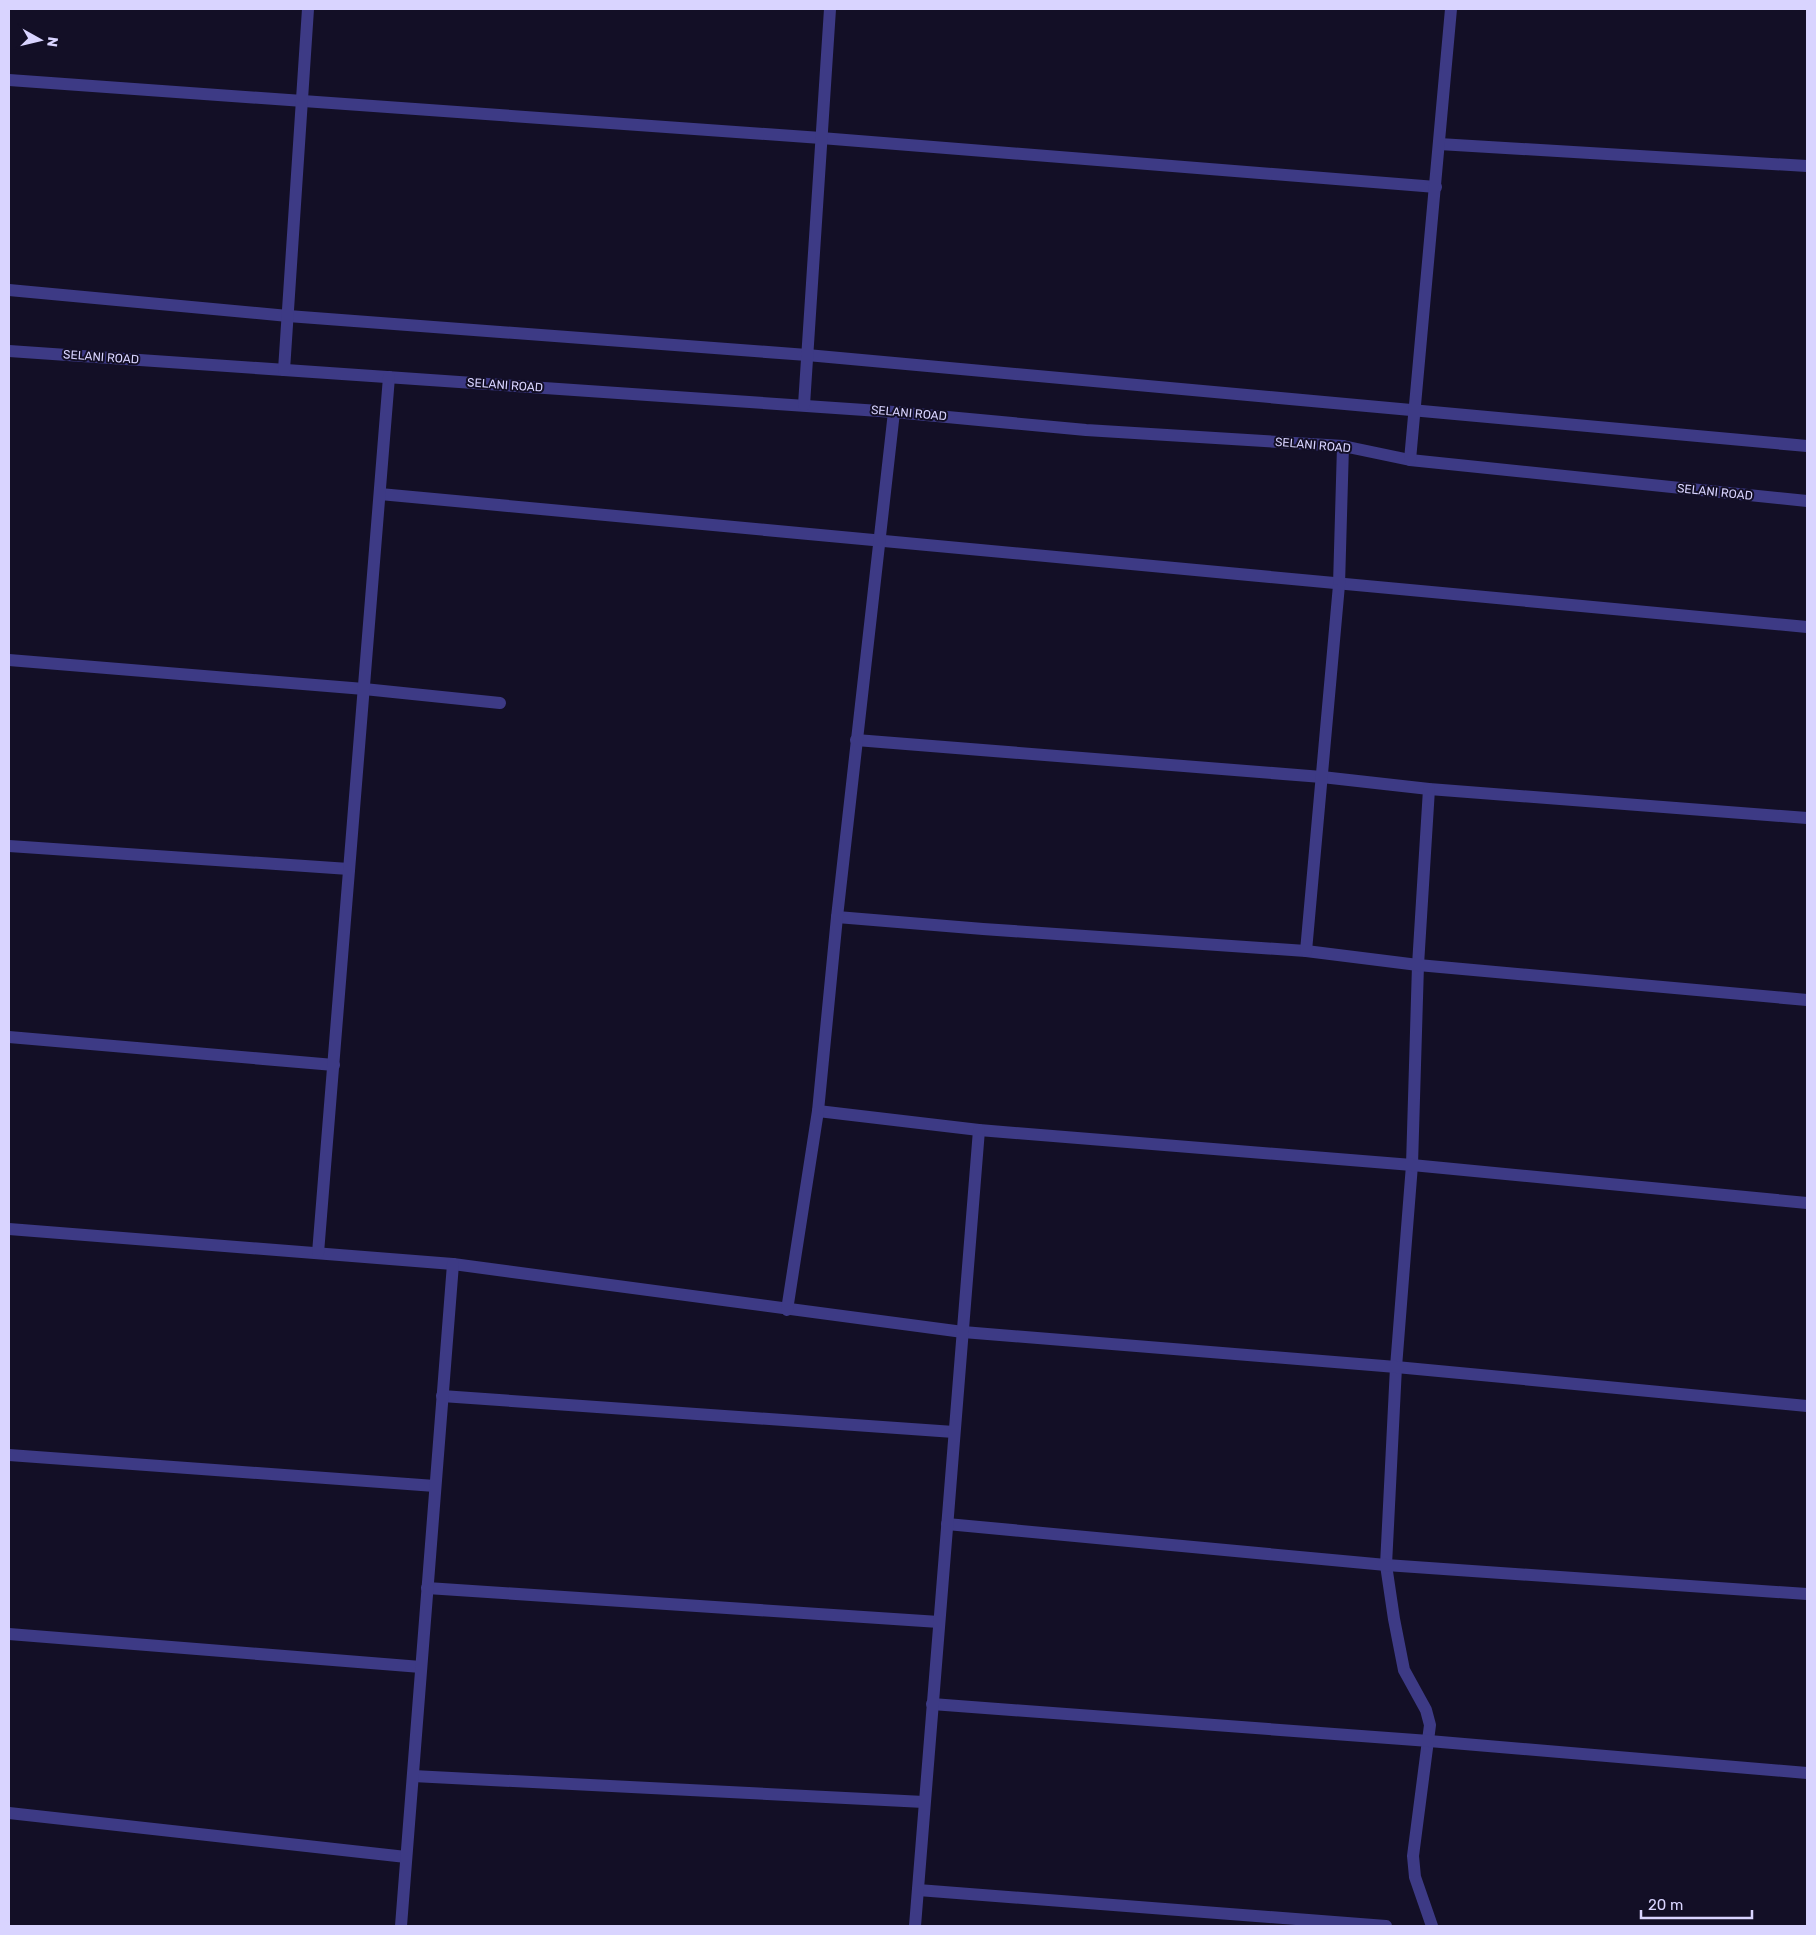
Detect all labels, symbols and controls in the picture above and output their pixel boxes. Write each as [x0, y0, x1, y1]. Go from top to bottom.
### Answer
north arrow [15, 15, 65, 65]
text: N [43, 36, 61, 48]
street label: SELANI ROAD [62, 347, 140, 367]
street label: SELANI ROAD [466, 375, 544, 395]
street label: SELANI ROAD [870, 403, 948, 423]
street label: SELANI ROAD [1274, 435, 1352, 455]
street label: SELANI ROAD [1676, 481, 1754, 503]
scale bar [1641, 1888, 1752, 1920]
text: 20 m [1648, 1896, 1683, 1914]

